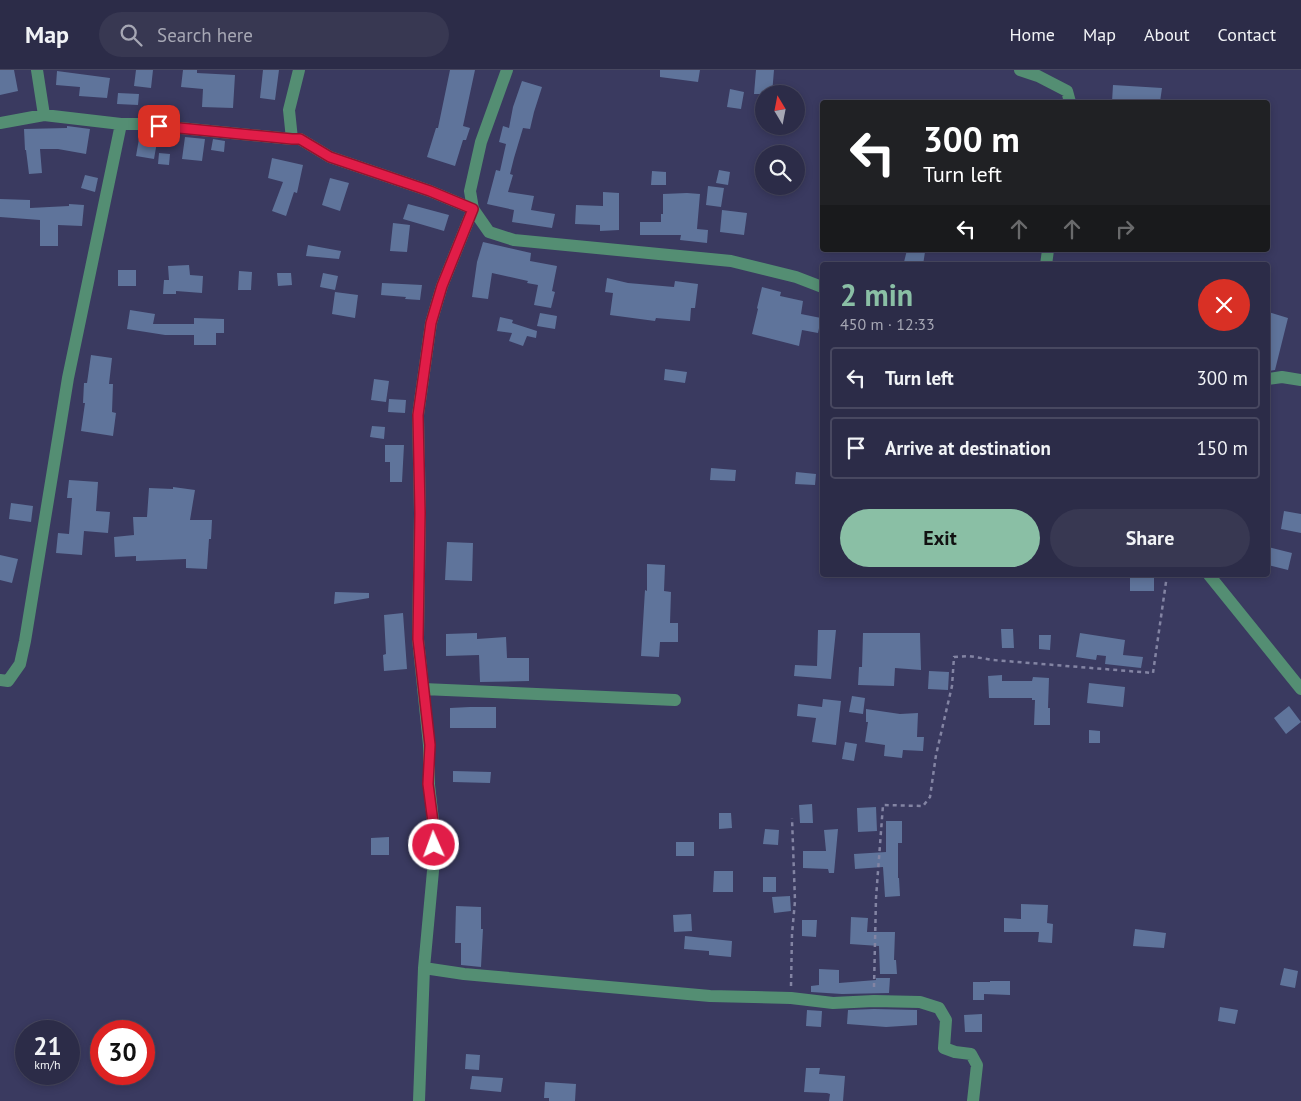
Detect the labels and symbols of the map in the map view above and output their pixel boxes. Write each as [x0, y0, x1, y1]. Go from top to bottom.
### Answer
north arrow [755, 85, 805, 135]
pin [138, 105, 180, 147]
position arrow [407, 818, 459, 870]
speed limit sign: 30 [90, 1020, 155, 1085]

